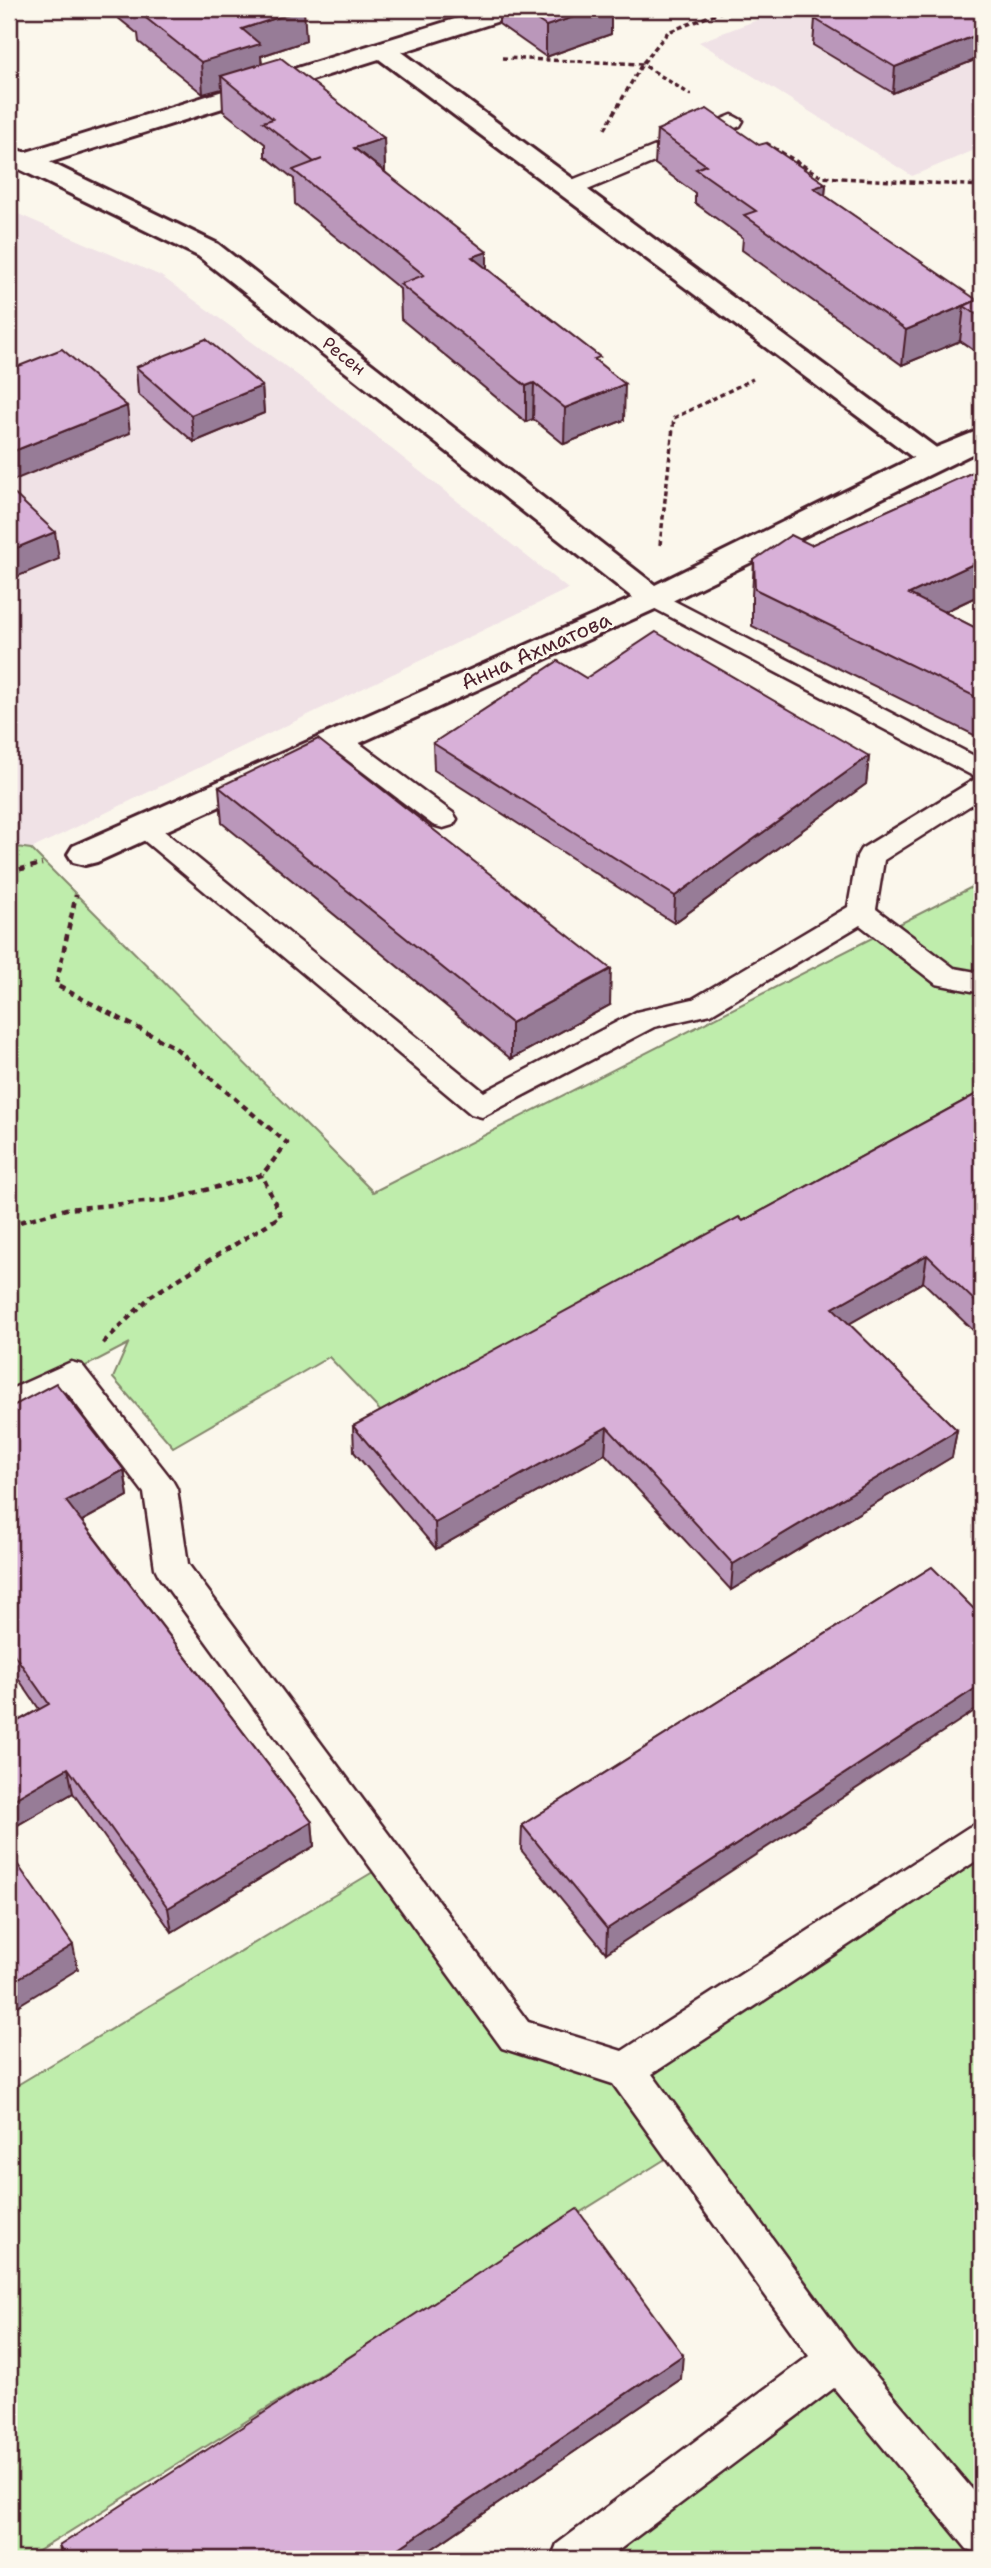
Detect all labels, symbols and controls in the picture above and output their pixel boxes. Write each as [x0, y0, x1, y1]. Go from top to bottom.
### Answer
street label: Ресен [317, 331, 371, 381]
street label: Анна Ахматова [456, 605, 616, 697]

